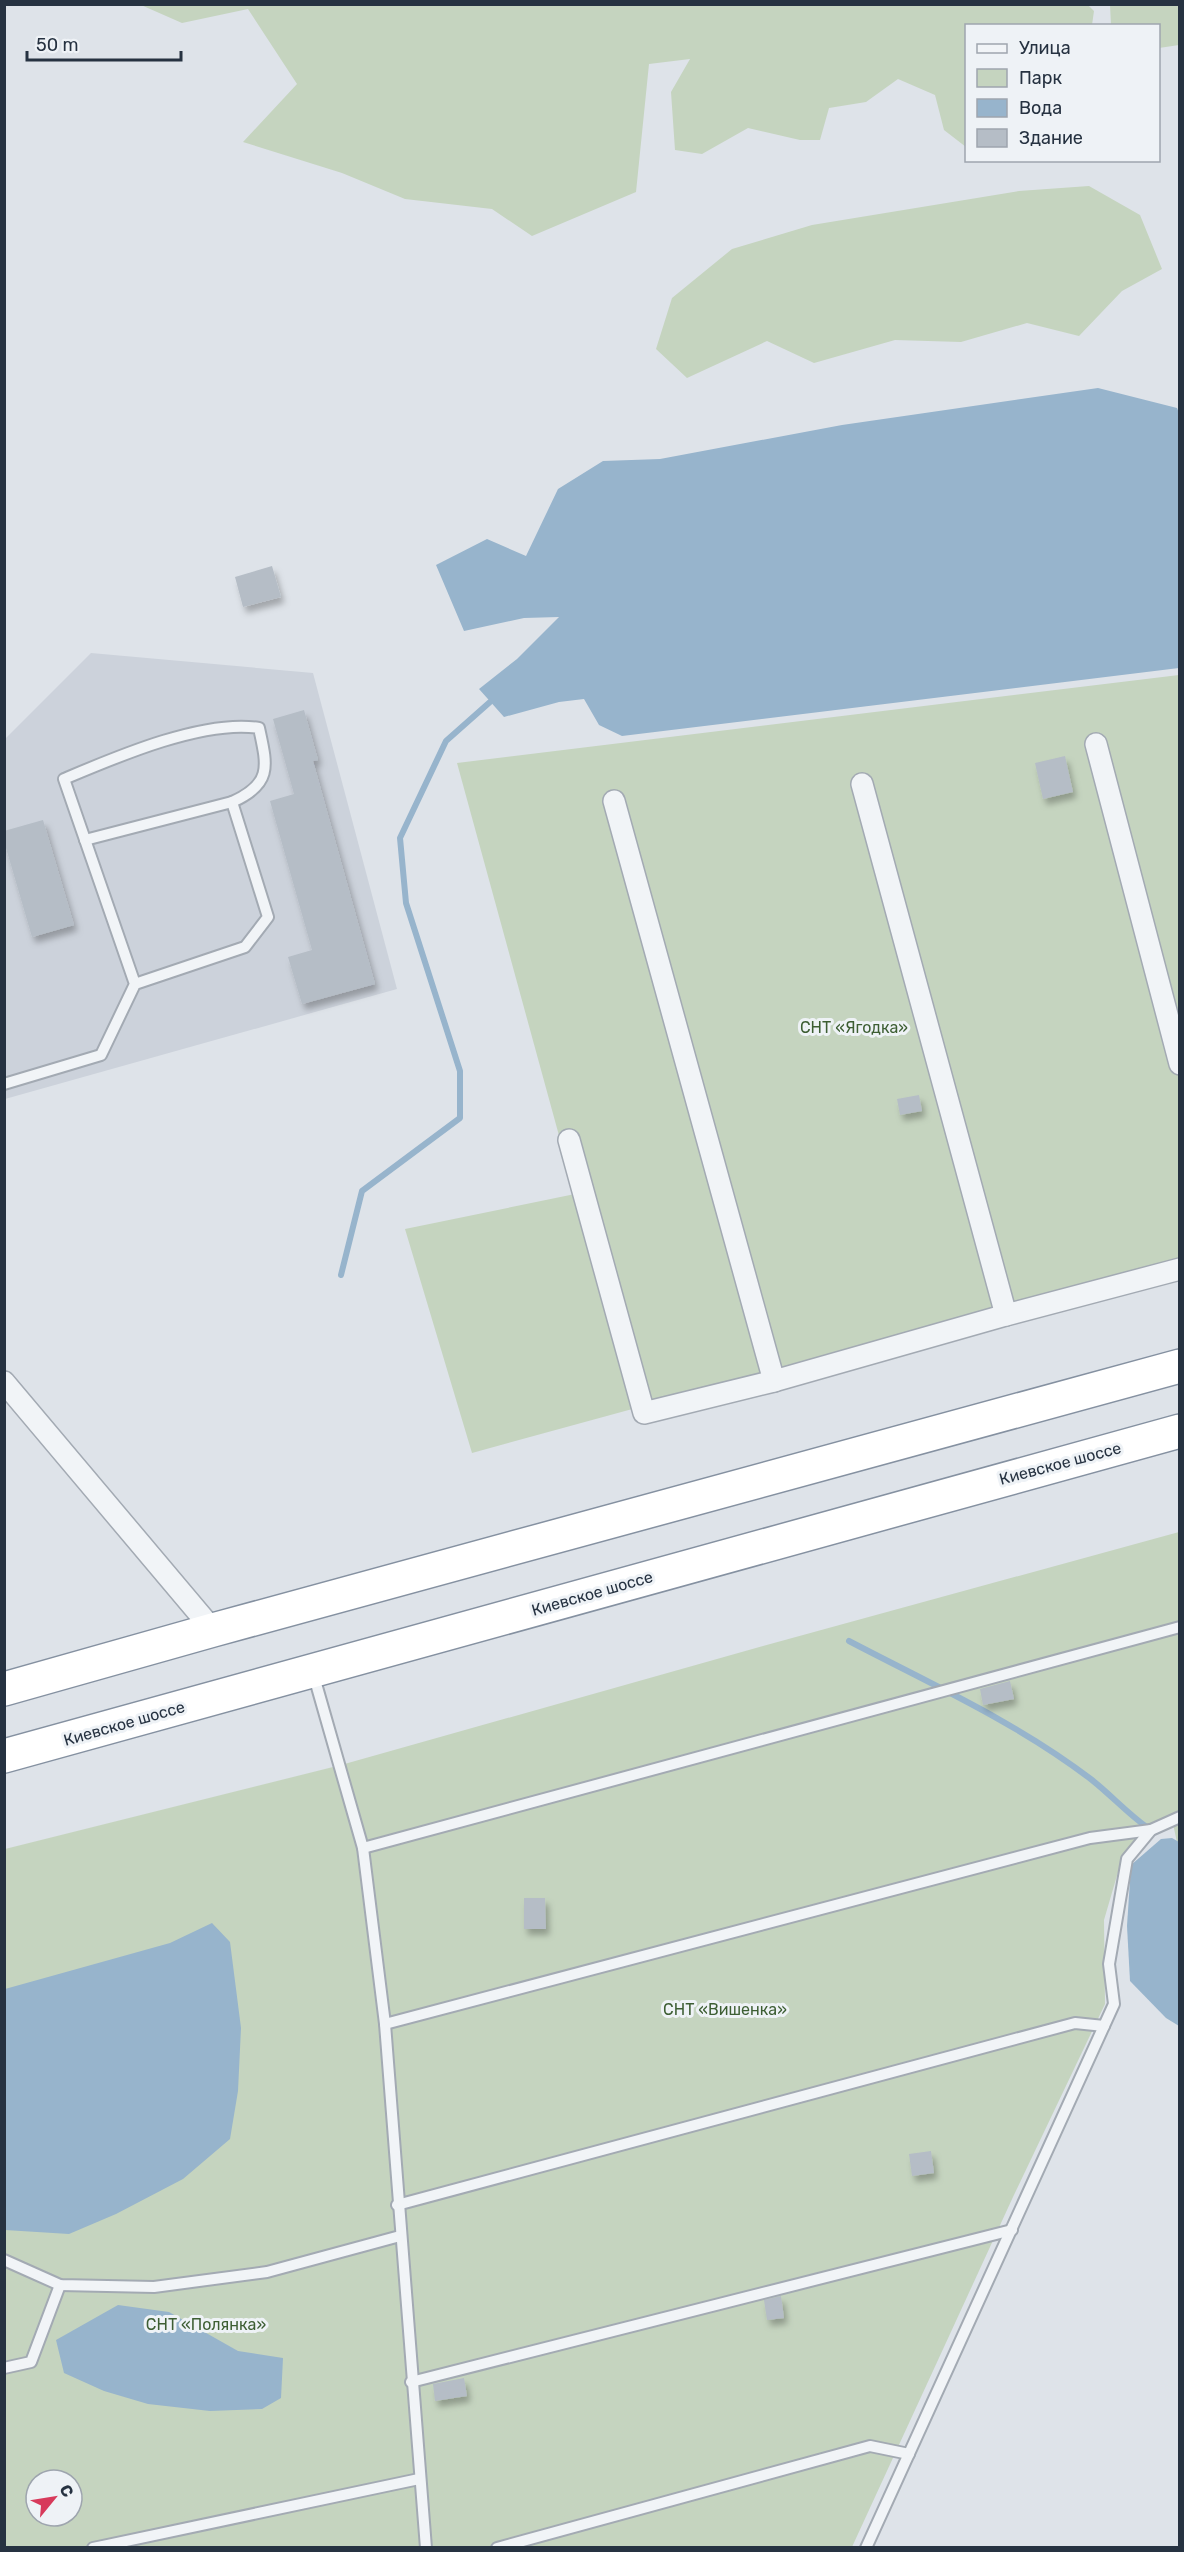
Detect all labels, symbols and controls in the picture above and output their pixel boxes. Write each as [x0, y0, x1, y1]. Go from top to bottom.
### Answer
scale bar [27, 24, 182, 62]
legend [965, 24, 1160, 162]
text: 50 m [36, 34, 79, 56]
text: Улица [1019, 37, 1071, 59]
text: Парк [1019, 67, 1063, 89]
text: Вода [1019, 97, 1062, 119]
text: Здание [1019, 127, 1083, 149]
park label: СНТ «Ягодка» [800, 1018, 908, 1037]
street label: Киевское шоссе [997, 1438, 1123, 1489]
street label: Киевское шоссе [529, 1567, 655, 1620]
street label: Киевское шоссе [61, 1697, 187, 1750]
park label: СНТ «Вишенка» [663, 2000, 787, 2019]
park label: СНТ «Полянка» [146, 2315, 266, 2334]
north arrow [24, 2468, 84, 2528]
text: С [56, 2481, 78, 2500]

